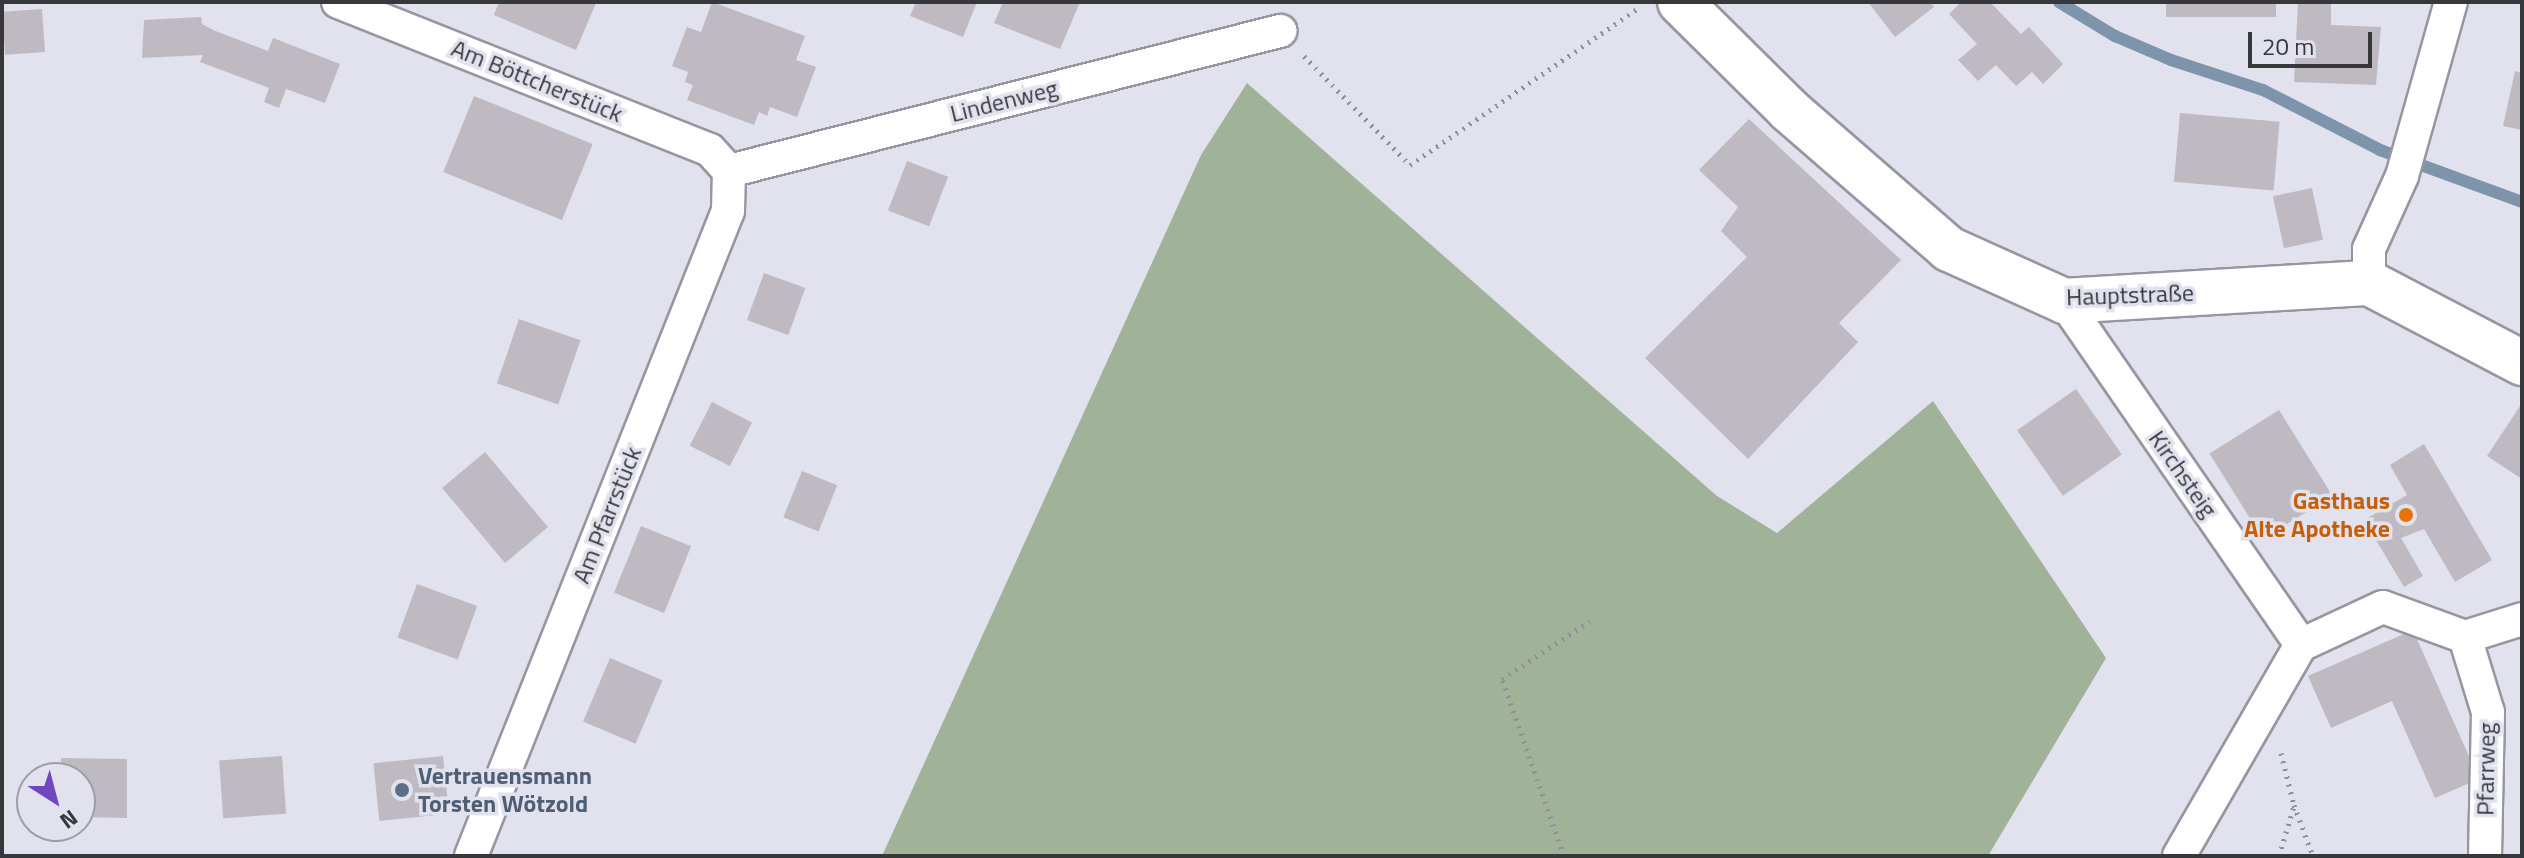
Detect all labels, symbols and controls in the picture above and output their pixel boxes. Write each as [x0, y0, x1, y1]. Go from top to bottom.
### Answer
scale bar [2252, 16, 2376, 66]
text: 20 m [2262, 28, 2314, 64]
street label: Am Böttcherstück [447, 34, 627, 128]
street label: Lindenweg [947, 74, 1061, 128]
street label: Hauptstraße [2066, 278, 2194, 312]
street label: Kirchsteig [2143, 425, 2223, 523]
street label: Am Pfarrstück [567, 443, 647, 587]
place label: Gasthaus Alte Apotheke [2244, 487, 2390, 543]
marker: Gasthaus Alte Apotheke [2397, 506, 2415, 524]
street label: Pfarrweg [2471, 722, 2501, 816]
north arrow [16, 762, 96, 842]
place label: Vertrauensmann Torsten Wötzold [418, 762, 592, 818]
marker: Vertrauensmann Torsten Wötzold [393, 781, 411, 799]
text: N [53, 802, 85, 838]

